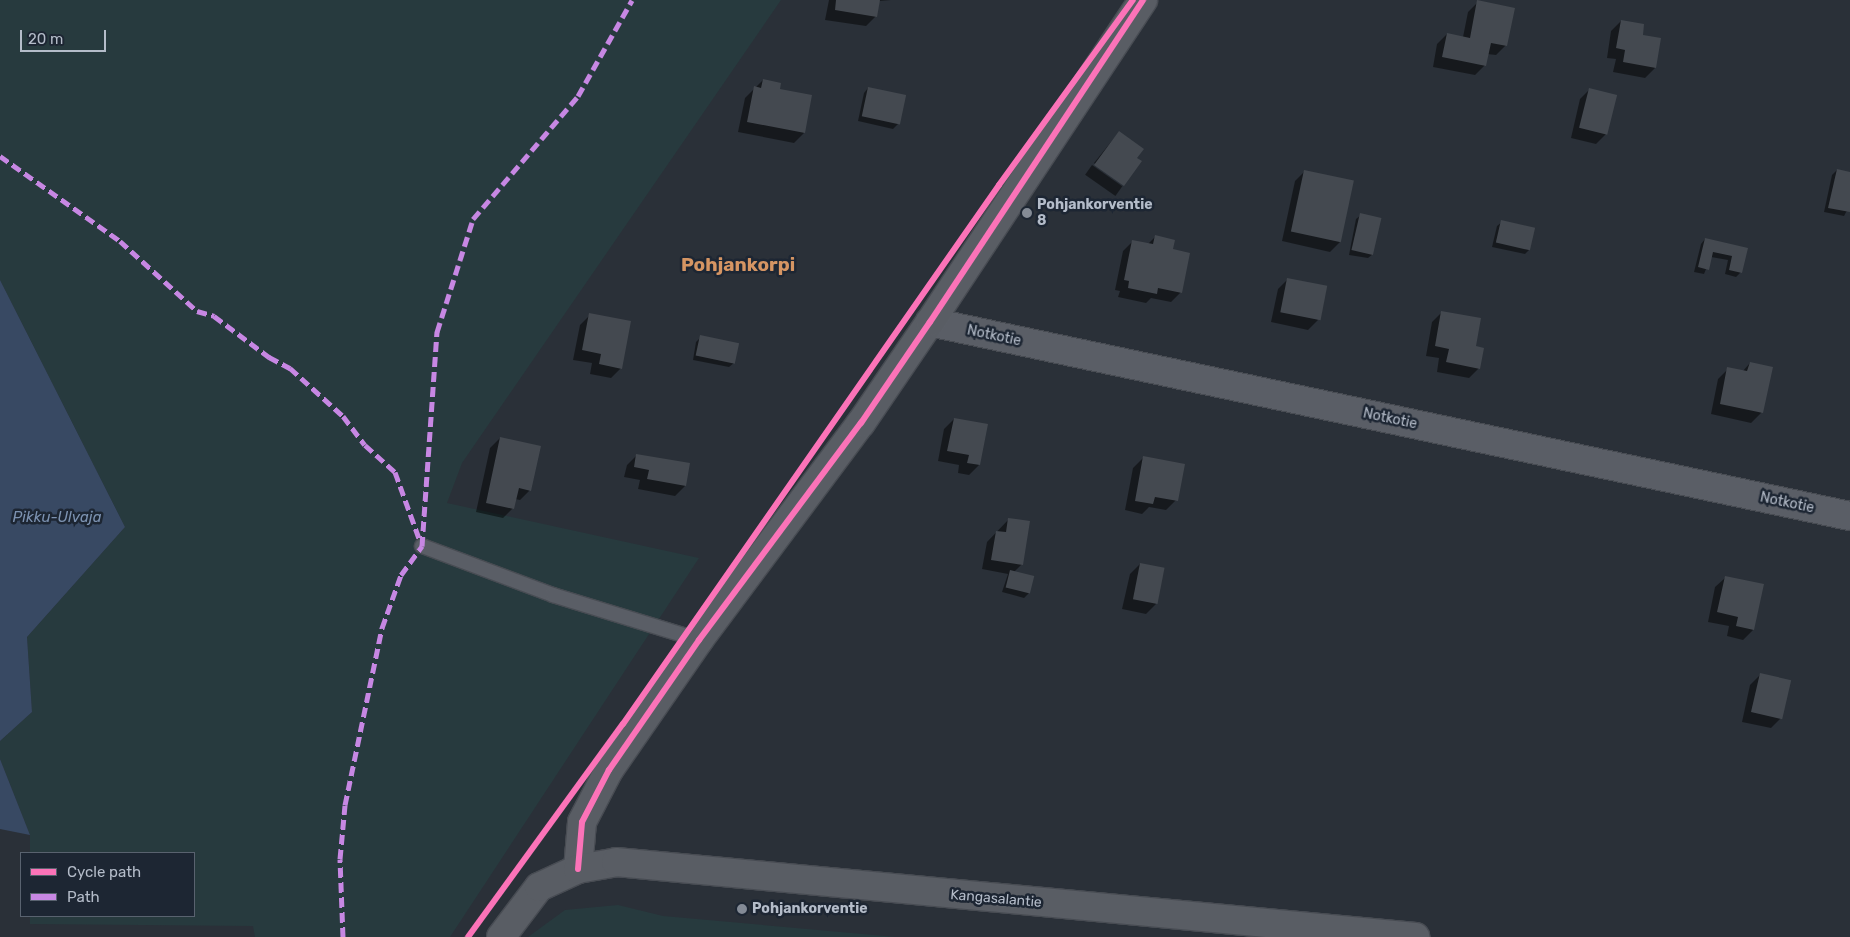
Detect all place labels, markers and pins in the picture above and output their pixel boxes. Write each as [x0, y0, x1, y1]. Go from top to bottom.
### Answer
place label: Pohjankorventie 8 [1037, 197, 1152, 230]
marker: Pohjankorventie 8 [1021, 207, 1033, 219]
place label: Pohjankorventie [752, 901, 867, 917]
marker: Pohjankorventie [736, 903, 748, 915]

